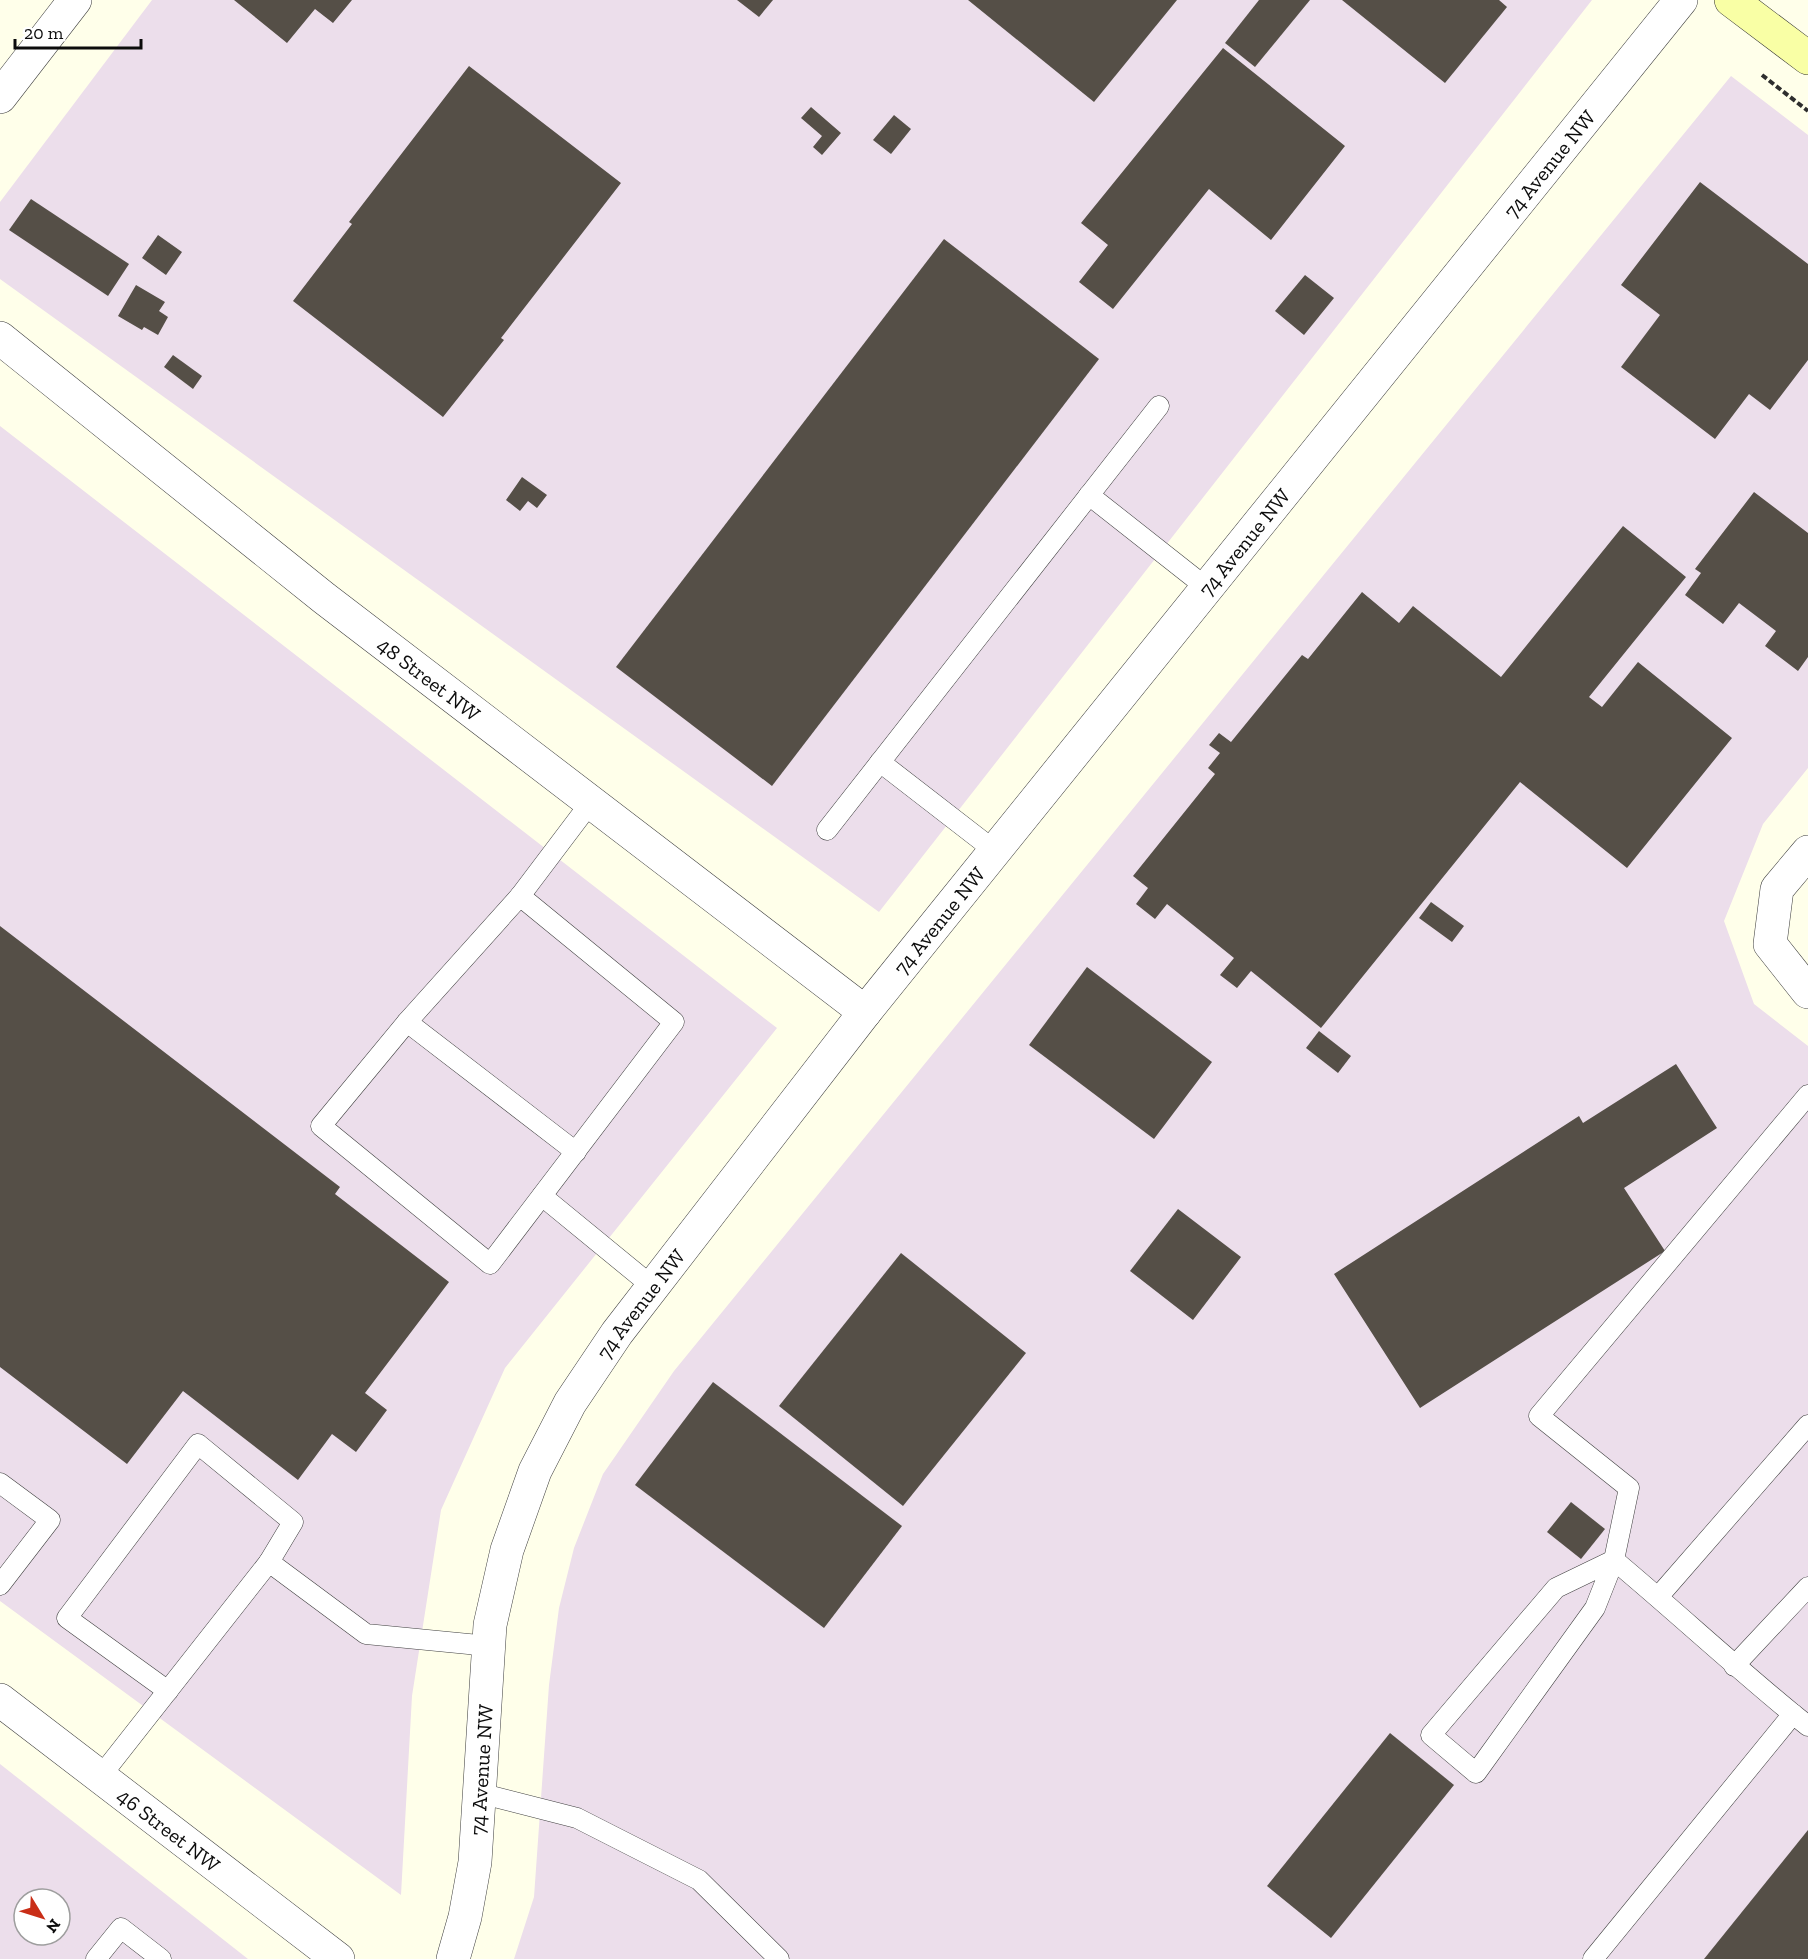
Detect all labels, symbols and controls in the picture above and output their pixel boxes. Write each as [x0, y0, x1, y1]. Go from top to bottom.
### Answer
scale bar [15, 12, 141, 50]
text: 20 m [24, 22, 64, 44]
street label: 74 Avenue NW [1498, 104, 1600, 223]
street label: 74 Avenue NW [1193, 483, 1295, 601]
street label: 48 Street NW [373, 631, 486, 726]
street label: 74 Avenue NW [888, 861, 990, 979]
street label: 74 Avenue NW [591, 1243, 690, 1363]
street label: 74 Avenue NW [464, 1703, 497, 1836]
street label: 46 Street NW [113, 1782, 226, 1877]
north arrow [12, 1887, 72, 1947]
text: N [42, 1915, 65, 1937]

